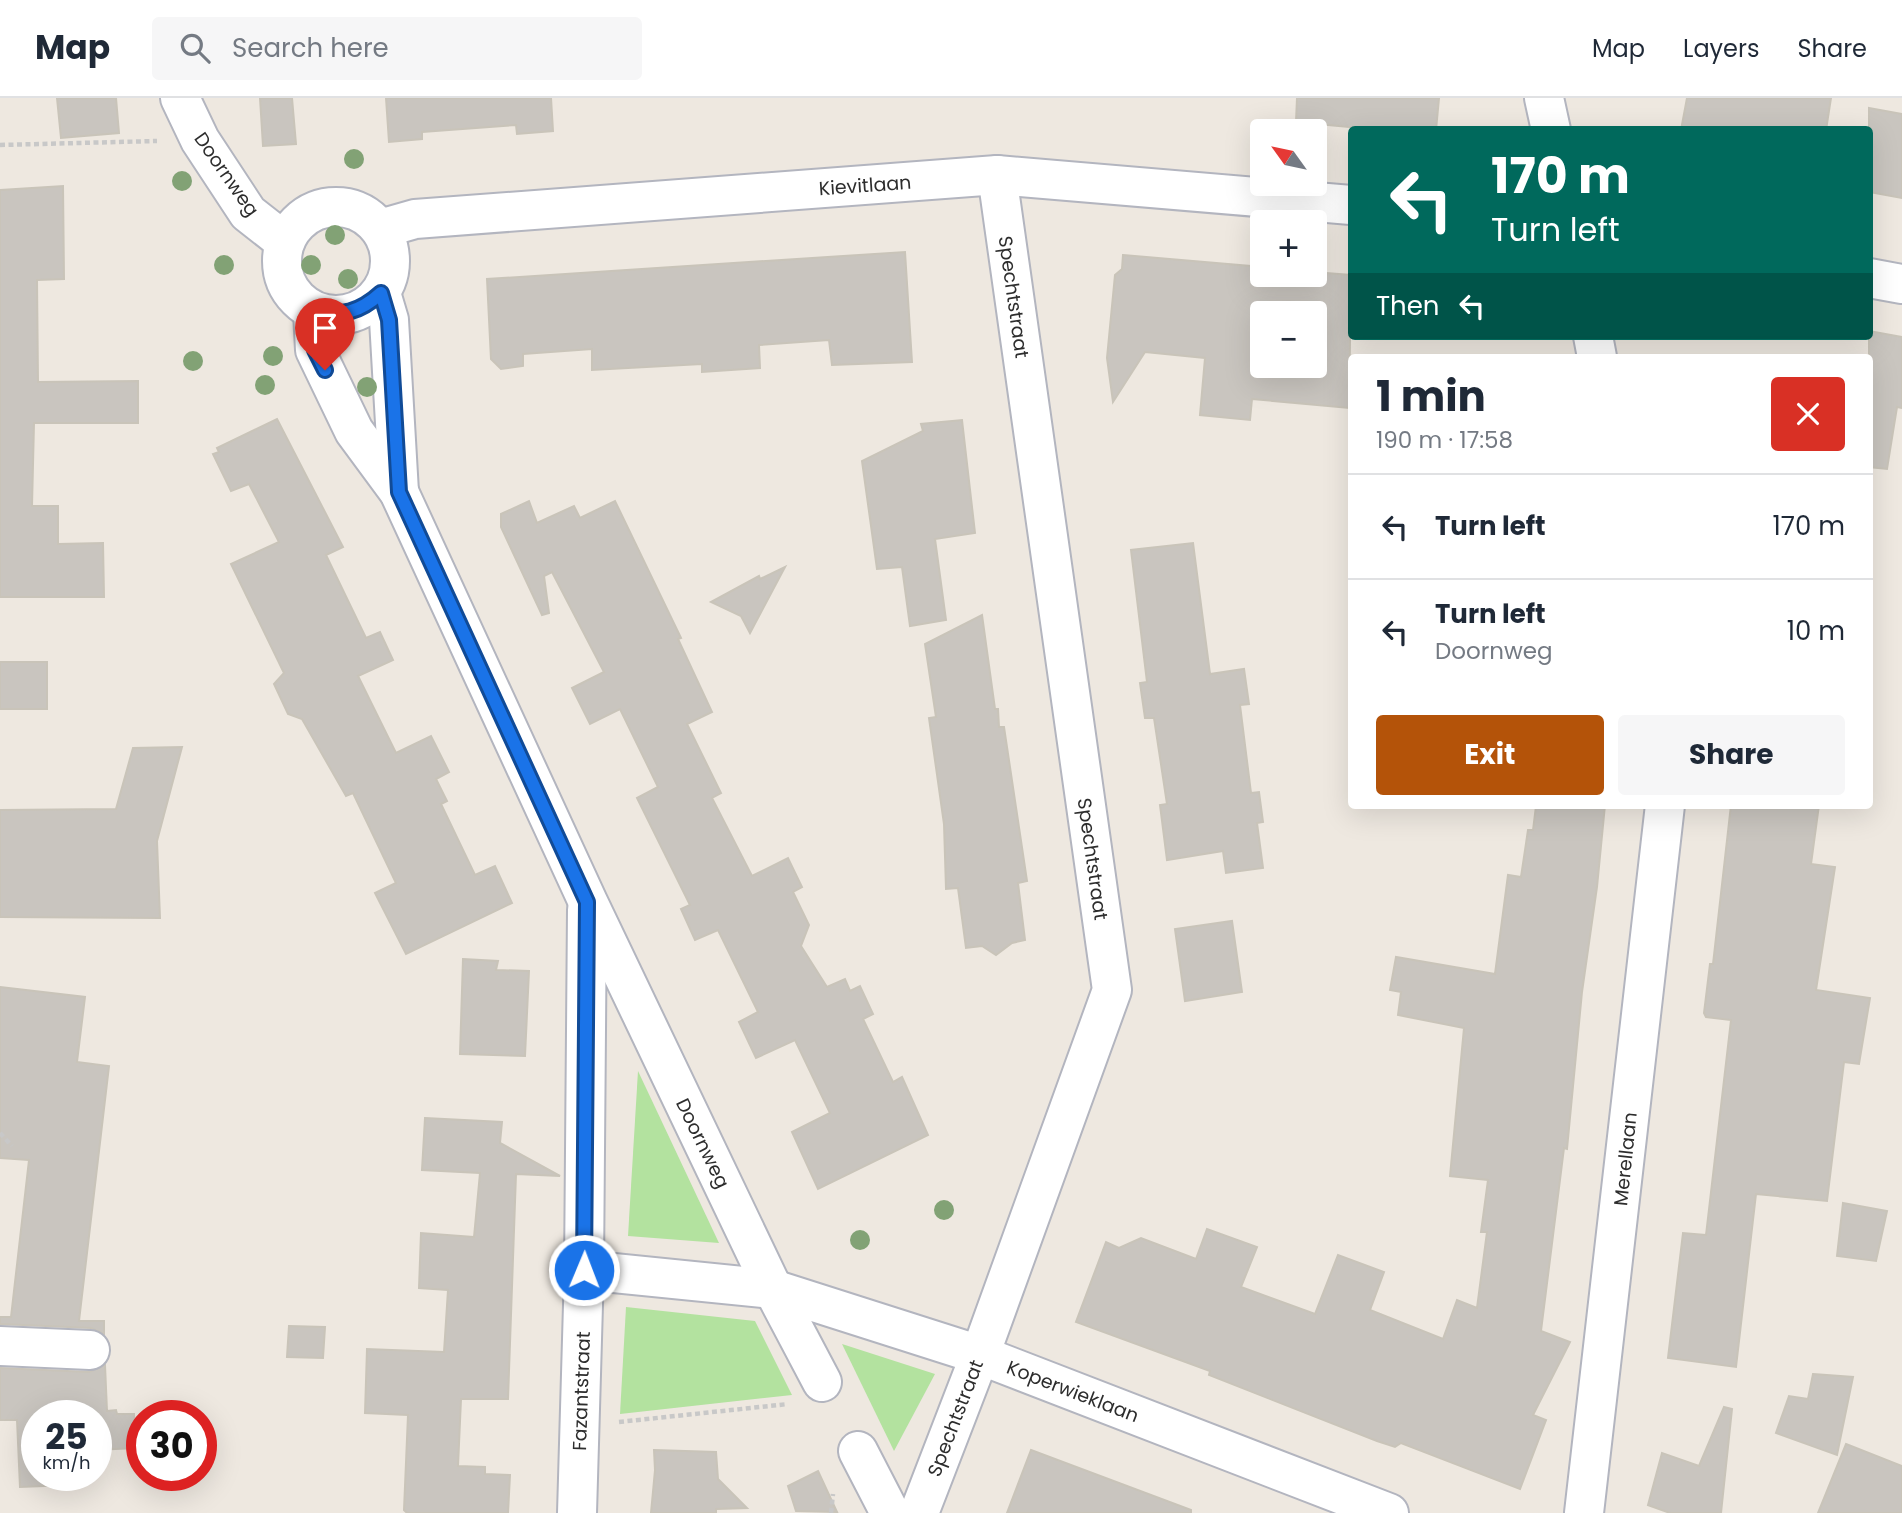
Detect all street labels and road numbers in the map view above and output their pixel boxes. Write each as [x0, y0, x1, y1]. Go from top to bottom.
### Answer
street label: Doornweg [188, 127, 266, 222]
street label: Kievitlaan [818, 169, 912, 202]
street label: Spechtstraat [992, 234, 1035, 360]
street label: Spechtstraat [1071, 796, 1114, 922]
street label: Doornweg [669, 1094, 736, 1193]
street label: Merellaan [1607, 1111, 1644, 1207]
street label: Fazantstraat [566, 1331, 597, 1451]
street label: Koperwieklaan [1003, 1354, 1143, 1429]
street label: Spechtstraat [921, 1356, 990, 1480]

